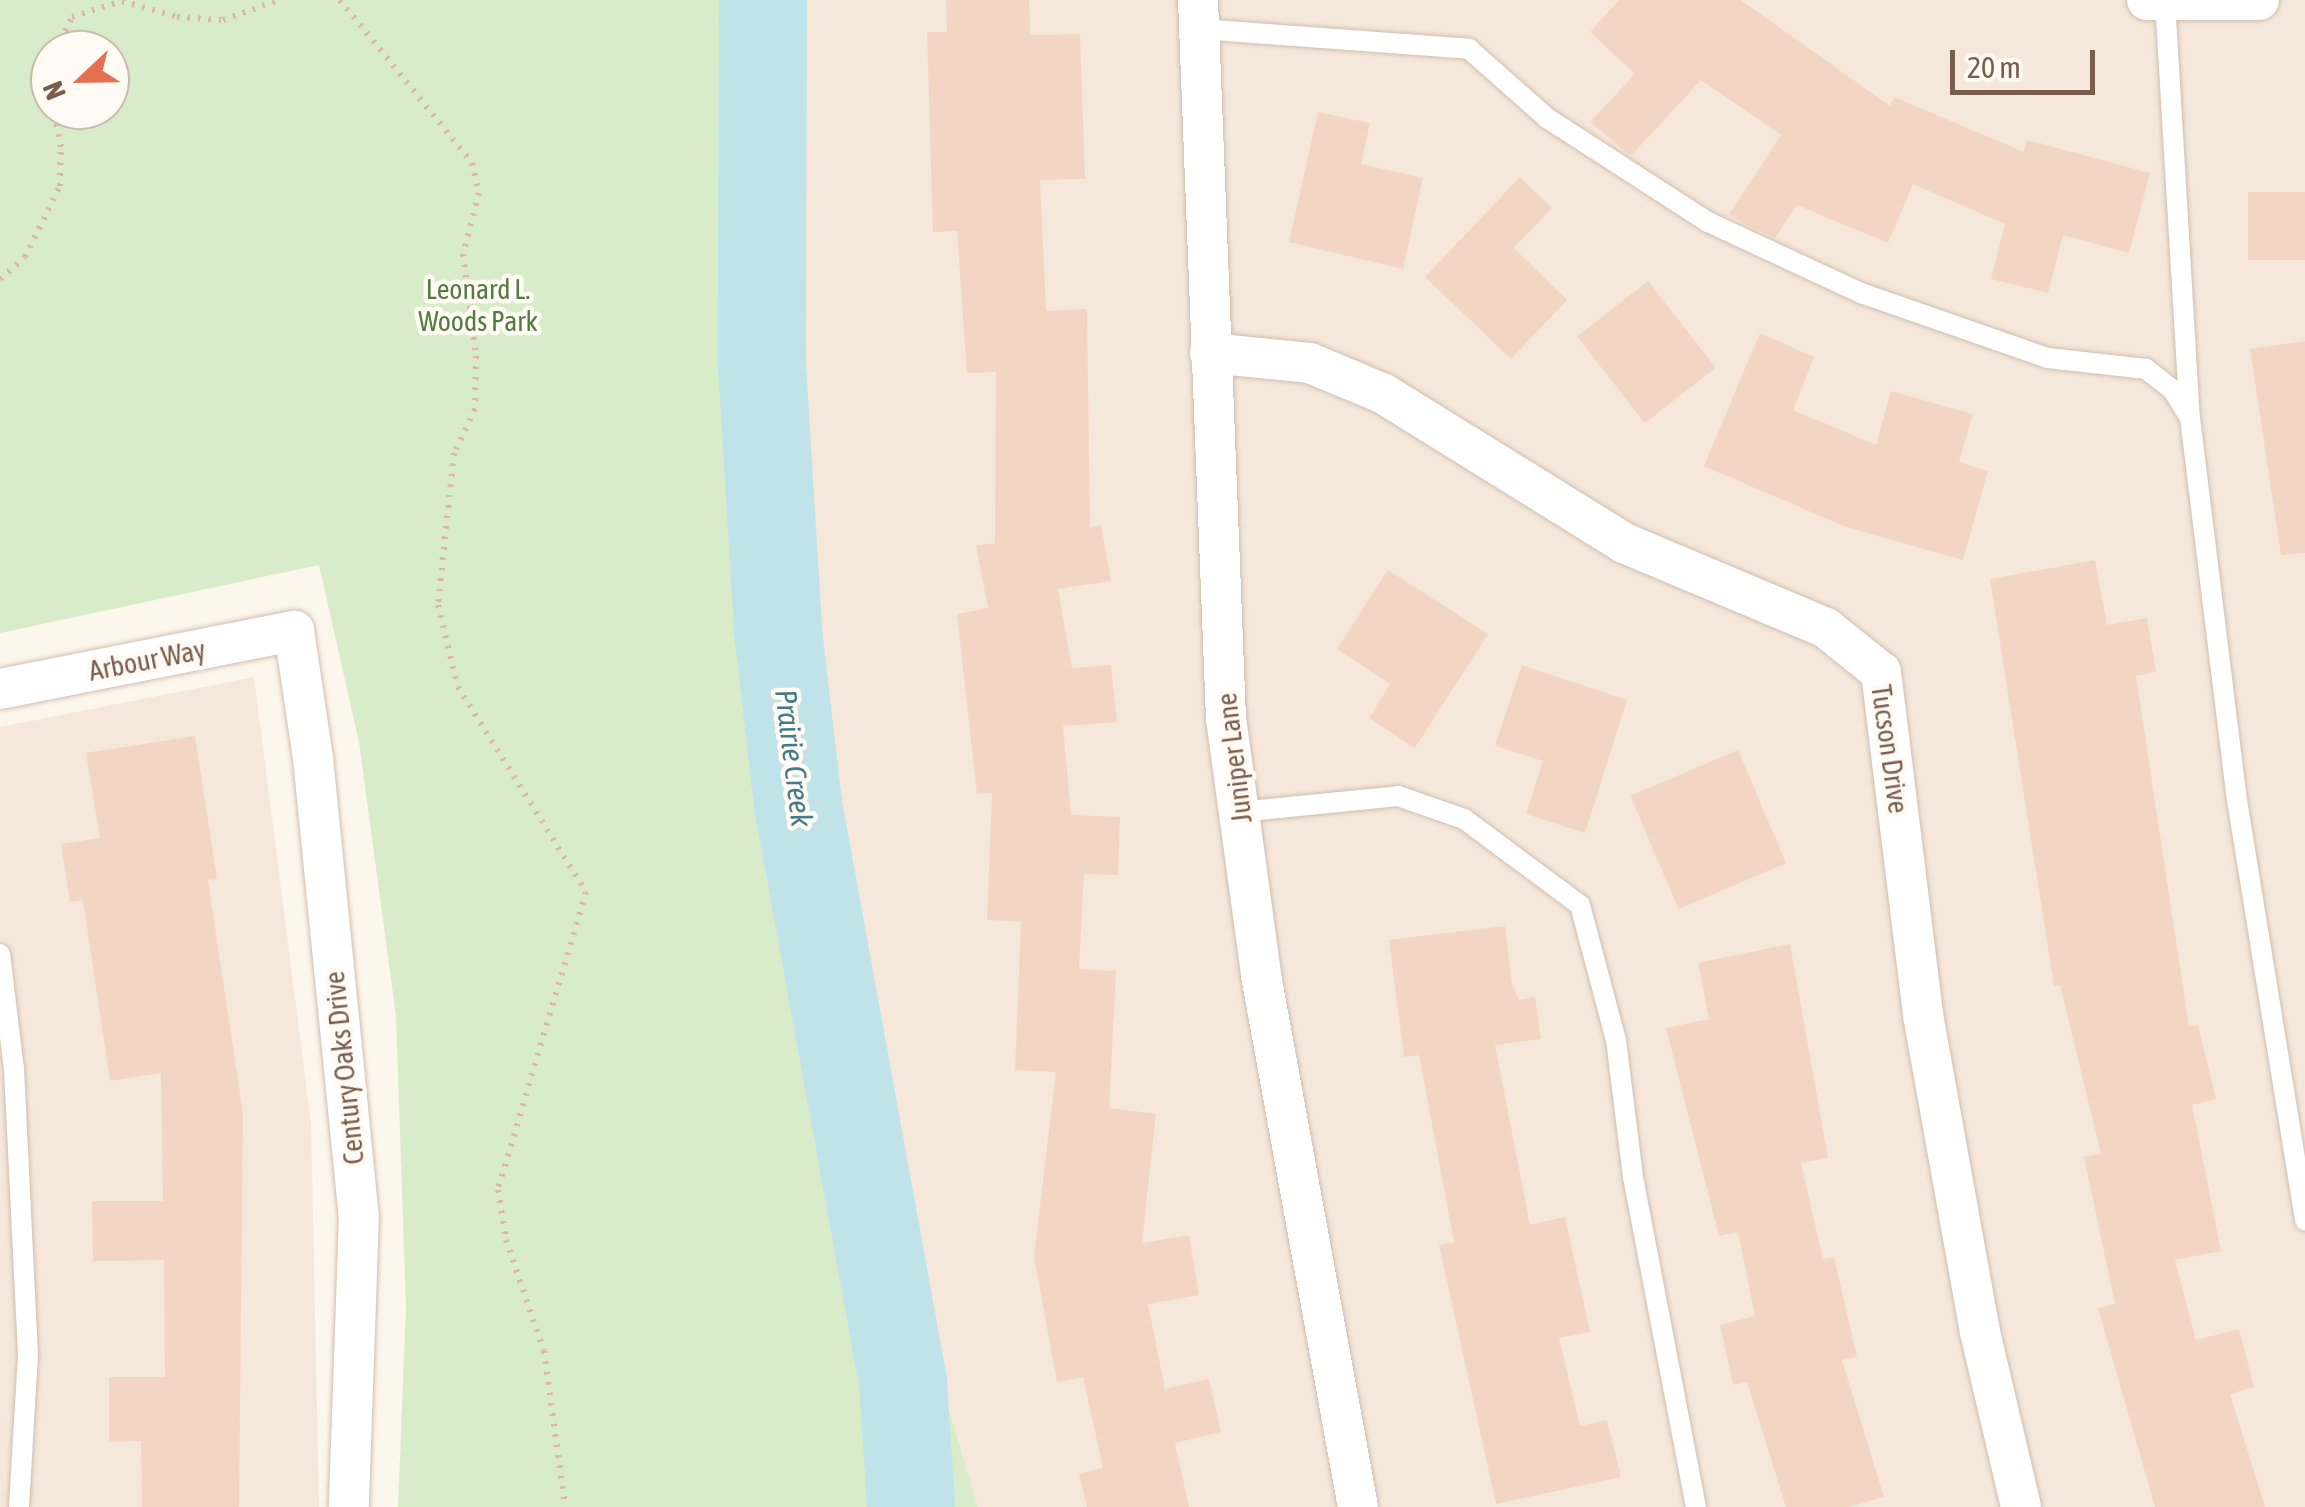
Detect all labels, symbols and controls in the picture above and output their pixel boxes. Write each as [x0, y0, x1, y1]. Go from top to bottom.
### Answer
north arrow [30, 30, 130, 130]
scale bar [1955, 30, 2100, 92]
text: 20 m [1967, 50, 2021, 84]
text: N [36, 77, 72, 104]
park label: Leonard L. Woods Park [418, 272, 538, 338]
street label: Arbour Way [86, 632, 208, 688]
street label: Tucson Drive [1864, 683, 1916, 815]
water label: Prairie Creek [768, 687, 820, 829]
street label: Juniper Lane [1209, 691, 1259, 825]
street label: Century Oaks Drive [317, 970, 371, 1166]

